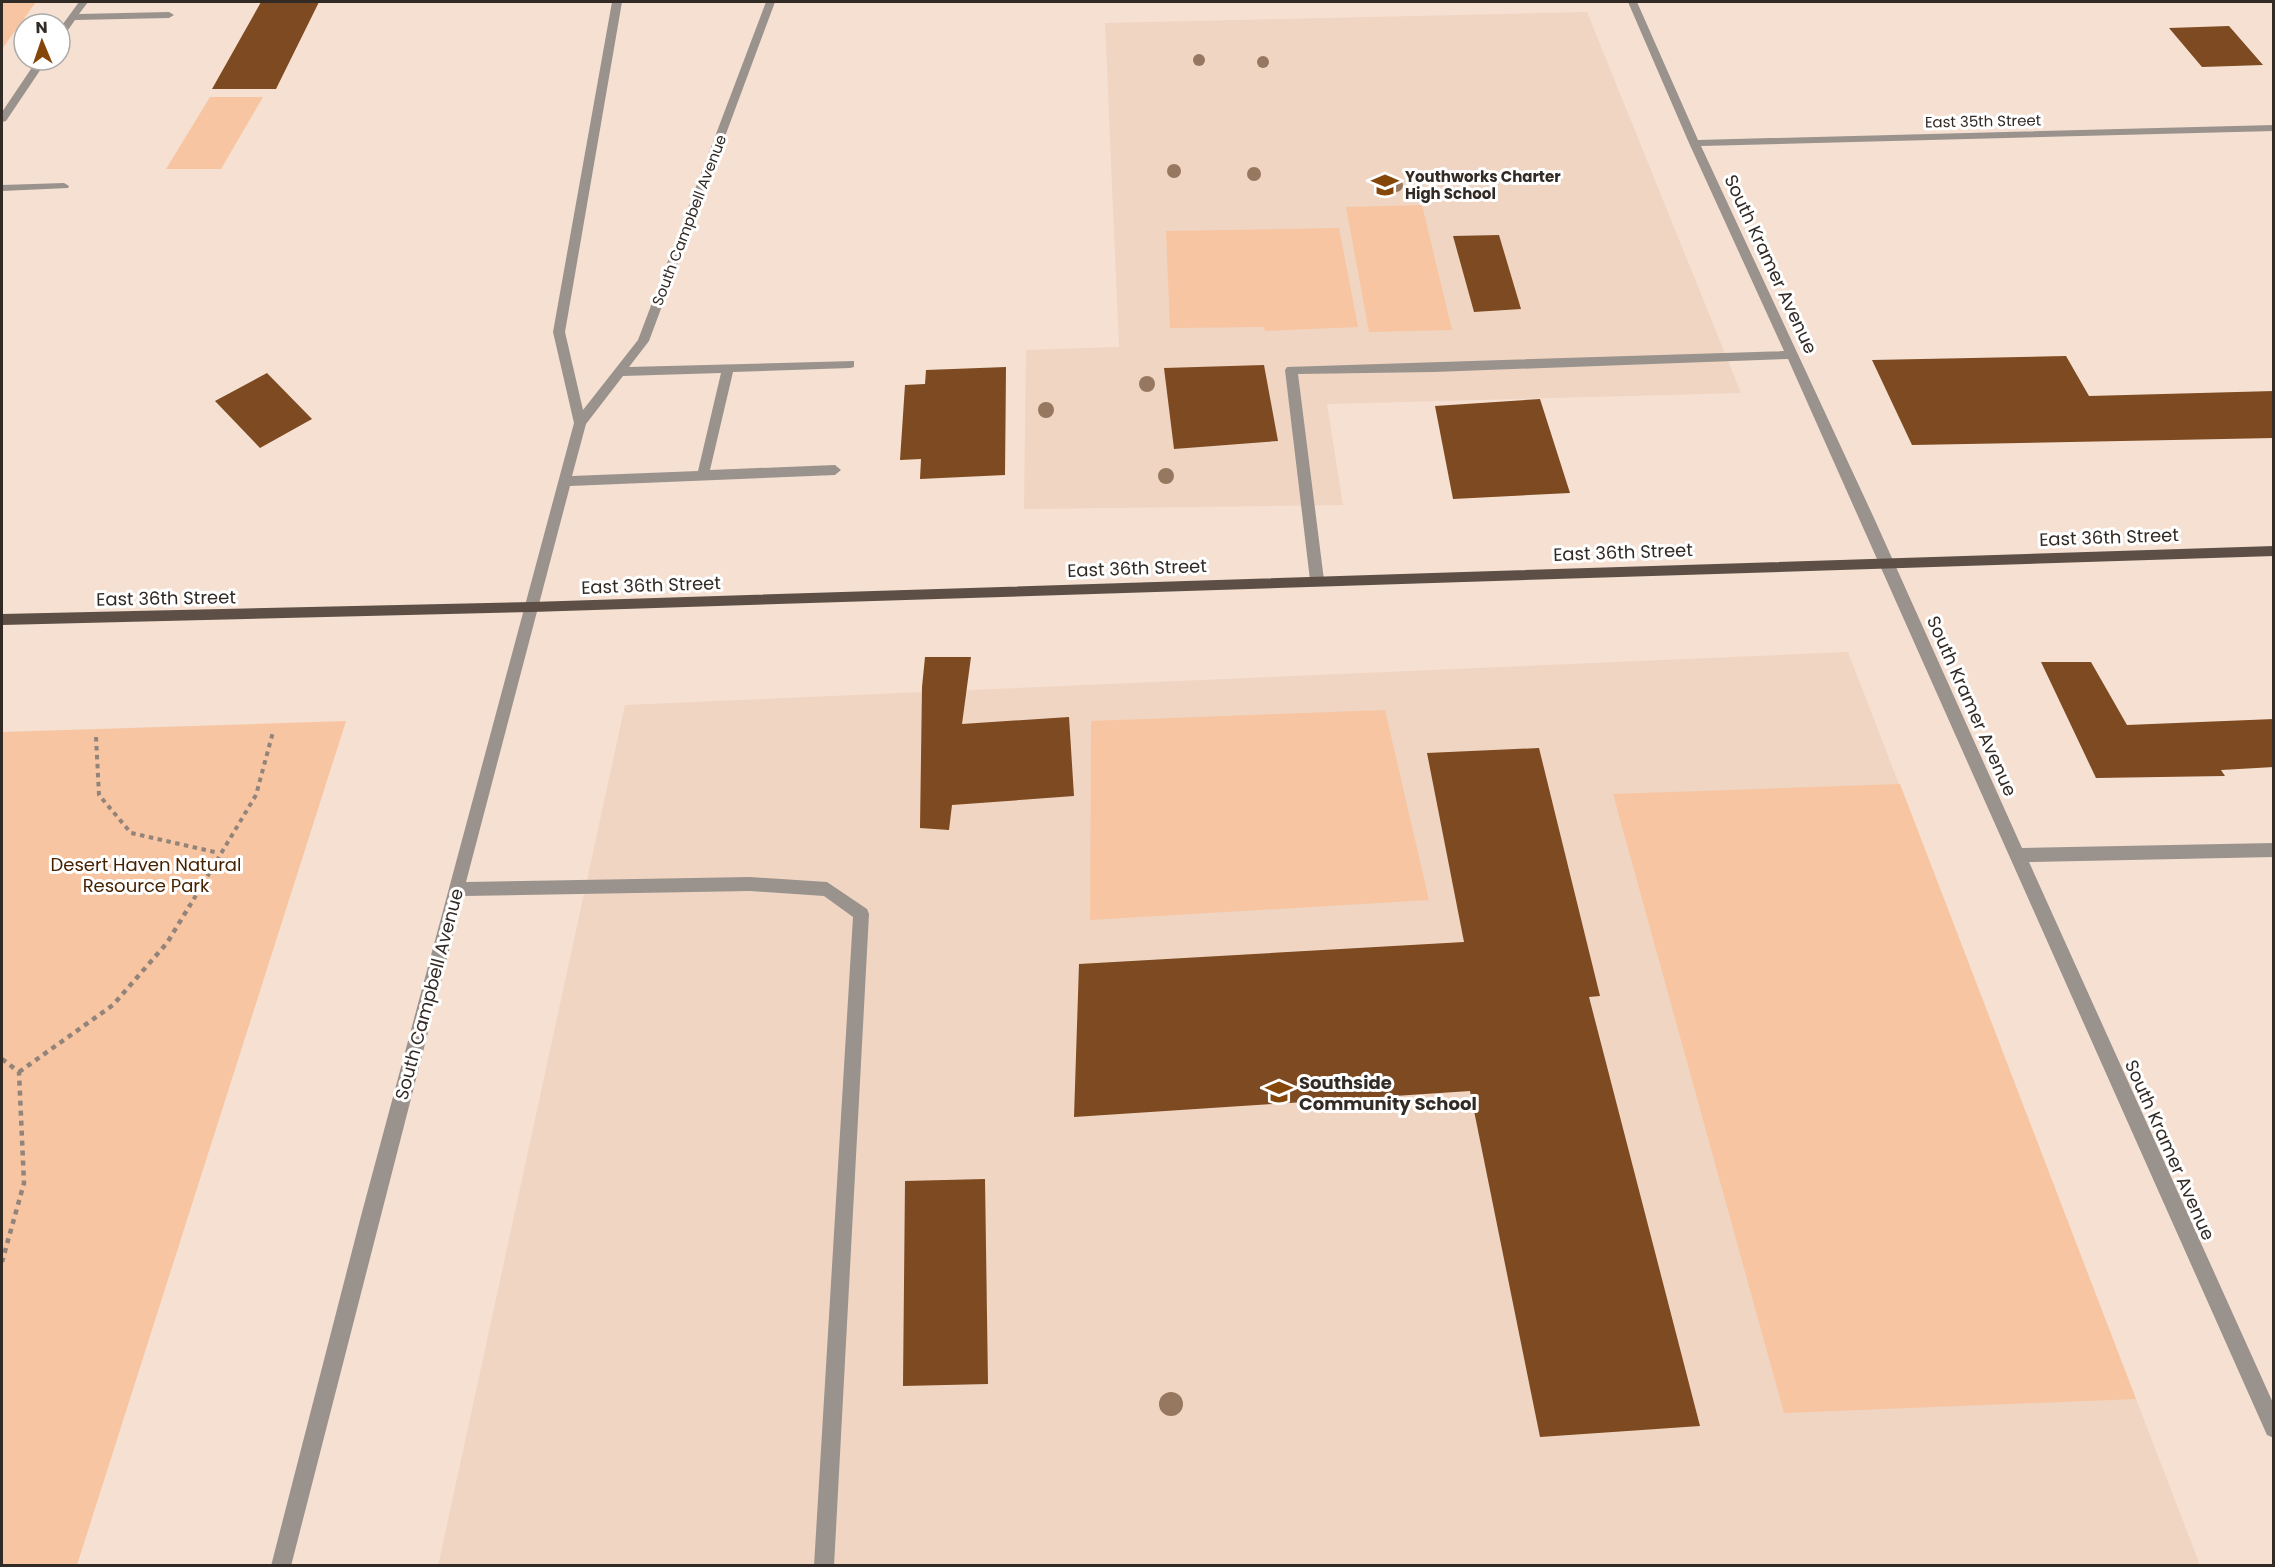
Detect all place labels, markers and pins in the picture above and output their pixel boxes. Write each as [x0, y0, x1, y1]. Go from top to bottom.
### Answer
place label: Youthworks Charter High School [1405, 166, 1561, 204]
school or university icon: Youthworks Charter High School [1370, 170, 1400, 200]
place label: Southside Community School [1299, 1070, 1477, 1116]
school or university icon: Southside Community School [1264, 1077, 1294, 1107]

